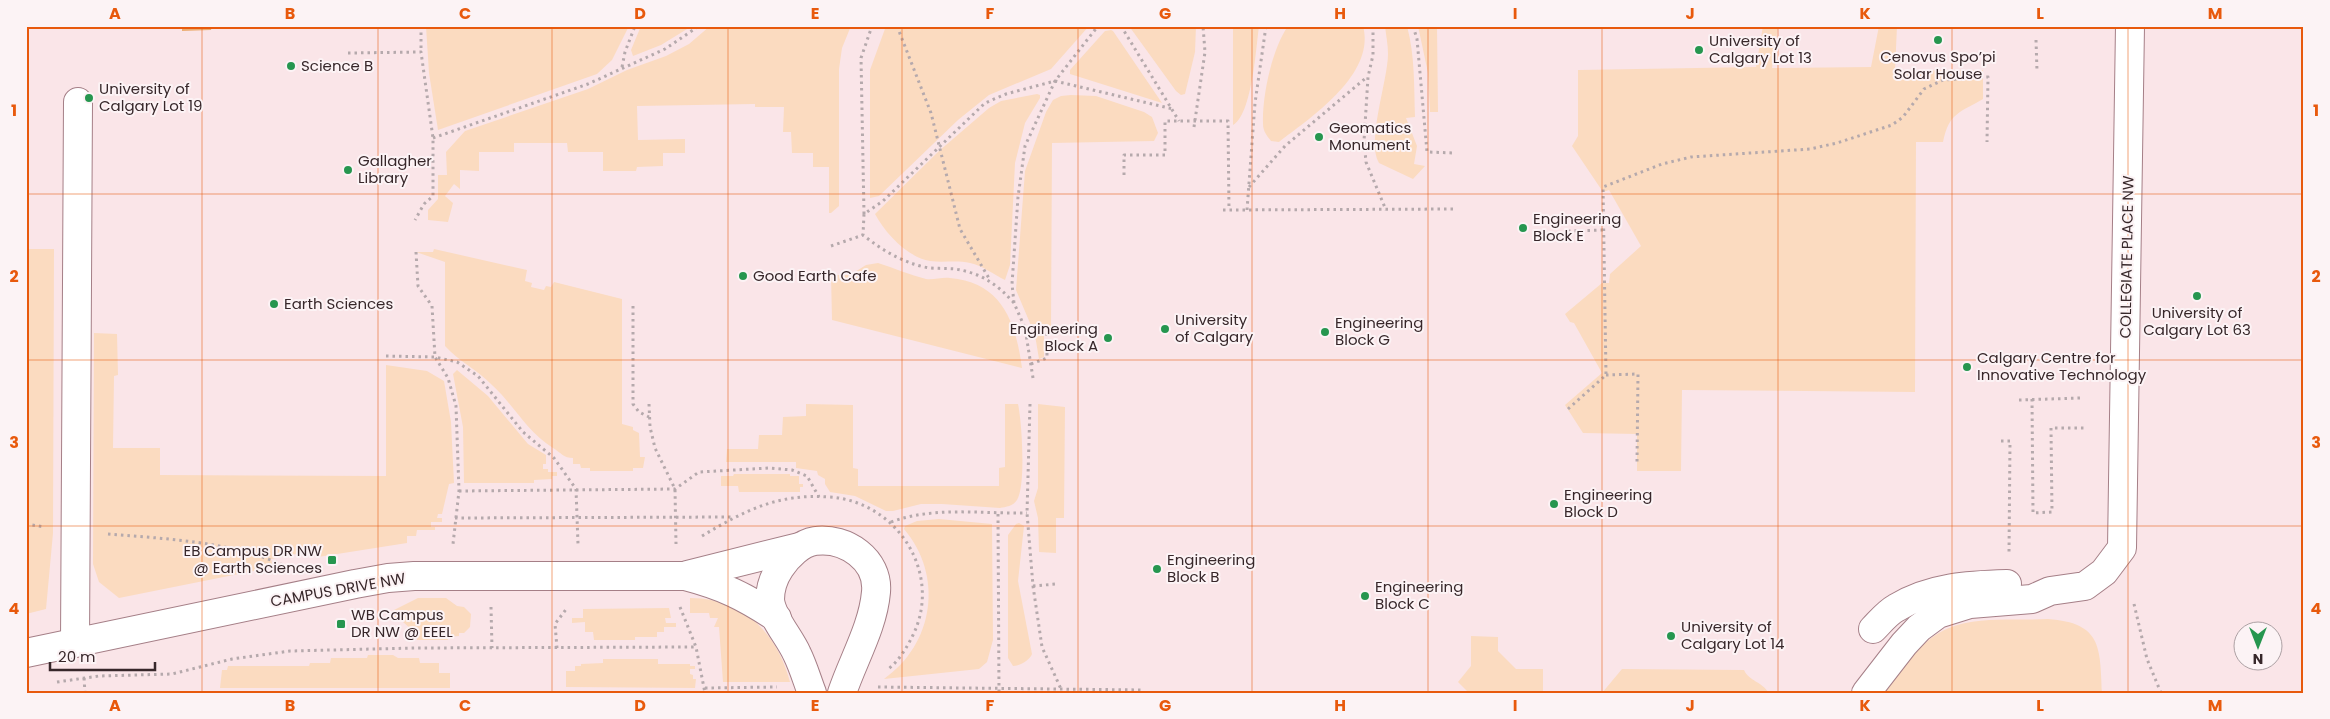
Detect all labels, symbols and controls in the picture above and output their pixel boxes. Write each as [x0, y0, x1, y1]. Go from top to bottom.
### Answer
text: A [109, 2, 121, 25]
text: B [285, 2, 295, 25]
text: C [459, 2, 471, 25]
text: D [634, 2, 646, 25]
text: E [811, 2, 819, 25]
text: F [986, 2, 995, 25]
text: G [1159, 2, 1171, 25]
text: H [1334, 2, 1346, 25]
text: I [1513, 2, 1517, 25]
text: J [1685, 2, 1695, 25]
text: K [1859, 2, 1871, 25]
text: L [2036, 2, 2044, 25]
text: M [2208, 2, 2222, 25]
place label: University of Calgary Lot 13 [1709, 30, 1812, 68]
marker: Cenovus Spo’pi Solar House [1932, 34, 1944, 46]
marker: University of Calgary Lot 13 [1693, 44, 1705, 56]
place label: Cenovus Spo’pi Solar House [1880, 46, 1996, 84]
place label: Science B [301, 55, 373, 76]
marker: Science B [285, 60, 297, 72]
place label: University of Calgary Lot 19 [99, 78, 203, 116]
marker: University of Calgary Lot 19 [83, 92, 95, 104]
text: 1 [11, 99, 17, 122]
text: 1 [2313, 99, 2319, 122]
place label: Geomatics Monument [1329, 117, 1411, 155]
marker: Geomatics Monument [1313, 131, 1325, 143]
place label: Gallagher Library [358, 150, 432, 188]
marker: Gallagher Library [342, 164, 354, 176]
street label: COLLEGIATE PLACE NW [2115, 175, 2138, 339]
place label: Engineering Block E [1533, 208, 1621, 246]
marker: Engineering Block E [1517, 222, 1529, 234]
text: 2 [9, 265, 19, 288]
place label: Good Earth Cafe [753, 265, 876, 286]
text: 2 [2311, 265, 2321, 288]
marker: Good Earth Cafe [737, 270, 749, 282]
marker: University of Calgary Lot 63 [2191, 290, 2203, 302]
place label: Earth Sciences [284, 293, 393, 314]
marker: Earth Sciences [268, 298, 280, 310]
place label: University of Calgary Lot 63 [2143, 302, 2251, 340]
place label: University of Calgary [1175, 309, 1254, 347]
place label: Engineering Block G [1335, 312, 1423, 350]
place label: Engineering Block A [1010, 318, 1098, 356]
marker: University of Calgary [1159, 323, 1171, 335]
marker: Engineering Block G [1319, 326, 1331, 338]
marker: Engineering Block A [1102, 332, 1114, 344]
place label: Calgary Centre for Innovative Technology [1977, 347, 2147, 385]
marker: Calgary Centre for Innovative Technology [1961, 361, 1973, 373]
text: 3 [9, 431, 19, 454]
text: 3 [2311, 431, 2321, 454]
place label: Engineering Block D [1564, 484, 1652, 522]
marker: Engineering Block D [1548, 498, 1560, 510]
place label: EB Campus DR NW @ Earth Sciences [183, 540, 322, 578]
place label: Engineering Block B [1167, 549, 1255, 587]
marker: EB Campus DR NW @ Earth Sciences [326, 554, 338, 566]
marker: Engineering Block B [1151, 563, 1163, 575]
street label: CAMPUS DRIVE NW [269, 567, 407, 612]
place label: Engineering Block C [1375, 576, 1463, 614]
marker: Engineering Block C [1359, 590, 1371, 602]
text: 4 [9, 597, 20, 620]
text: 4 [2311, 597, 2322, 620]
place label: WB Campus DR NW @ EEEL [351, 604, 453, 642]
place label: University of Calgary Lot 14 [1681, 616, 1785, 654]
marker: WB Campus DR NW @ EEEL [335, 618, 347, 630]
north arrow [2232, 622, 2282, 672]
marker: University of Calgary Lot 14 [1665, 630, 1677, 642]
scale bar [50, 639, 155, 671]
text: 20 m [58, 646, 96, 667]
text: N [2253, 649, 2263, 669]
text: A [109, 694, 121, 717]
text: B [285, 694, 295, 717]
text: C [459, 694, 471, 717]
text: D [634, 694, 646, 717]
text: E [811, 694, 819, 717]
text: F [986, 694, 995, 717]
text: G [1159, 694, 1171, 717]
text: H [1334, 694, 1346, 717]
text: I [1513, 694, 1517, 717]
text: J [1685, 694, 1695, 717]
text: K [1859, 694, 1871, 717]
text: L [2036, 694, 2044, 717]
text: M [2208, 694, 2222, 717]

